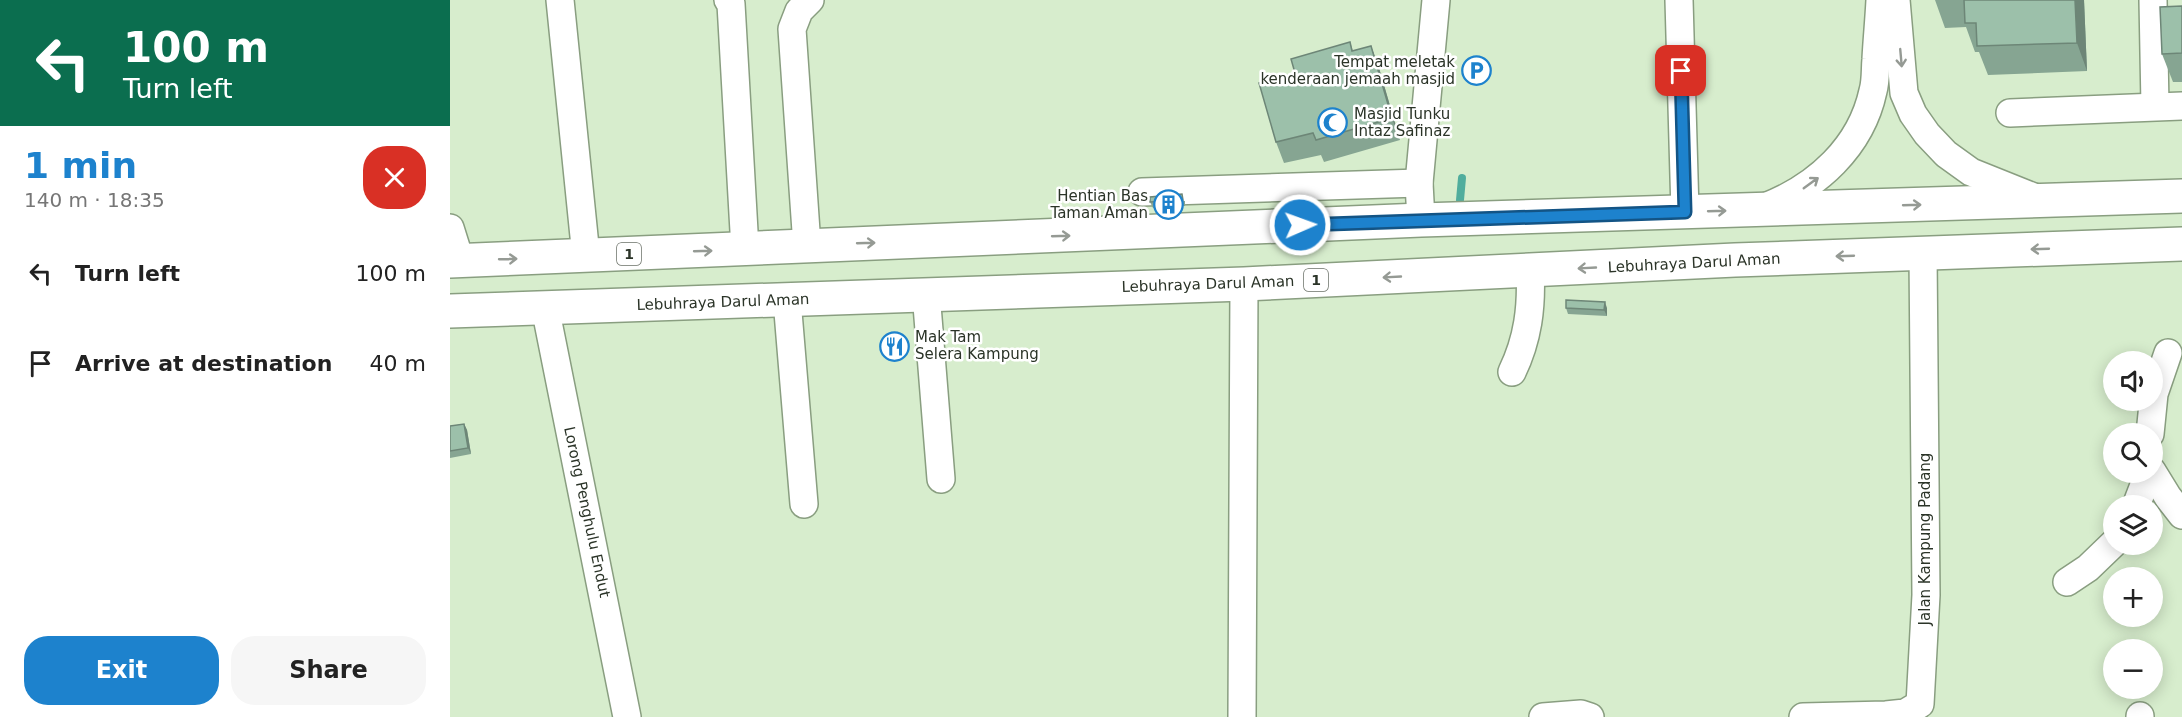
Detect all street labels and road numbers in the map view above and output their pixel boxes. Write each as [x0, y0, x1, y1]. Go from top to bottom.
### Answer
road number: 1 [617, 243, 641, 265]
street label: Lebuhraya Darul Aman [1607, 249, 1781, 277]
road number: 1 [1304, 269, 1328, 291]
street label: Lebuhraya Darul Aman [1121, 272, 1295, 296]
street label: Lebuhraya Darul Aman [636, 290, 810, 314]
street label: Lorong Penghulu Endut [560, 425, 614, 599]
street label: Jalan Kampung Padang [1916, 453, 1934, 626]

